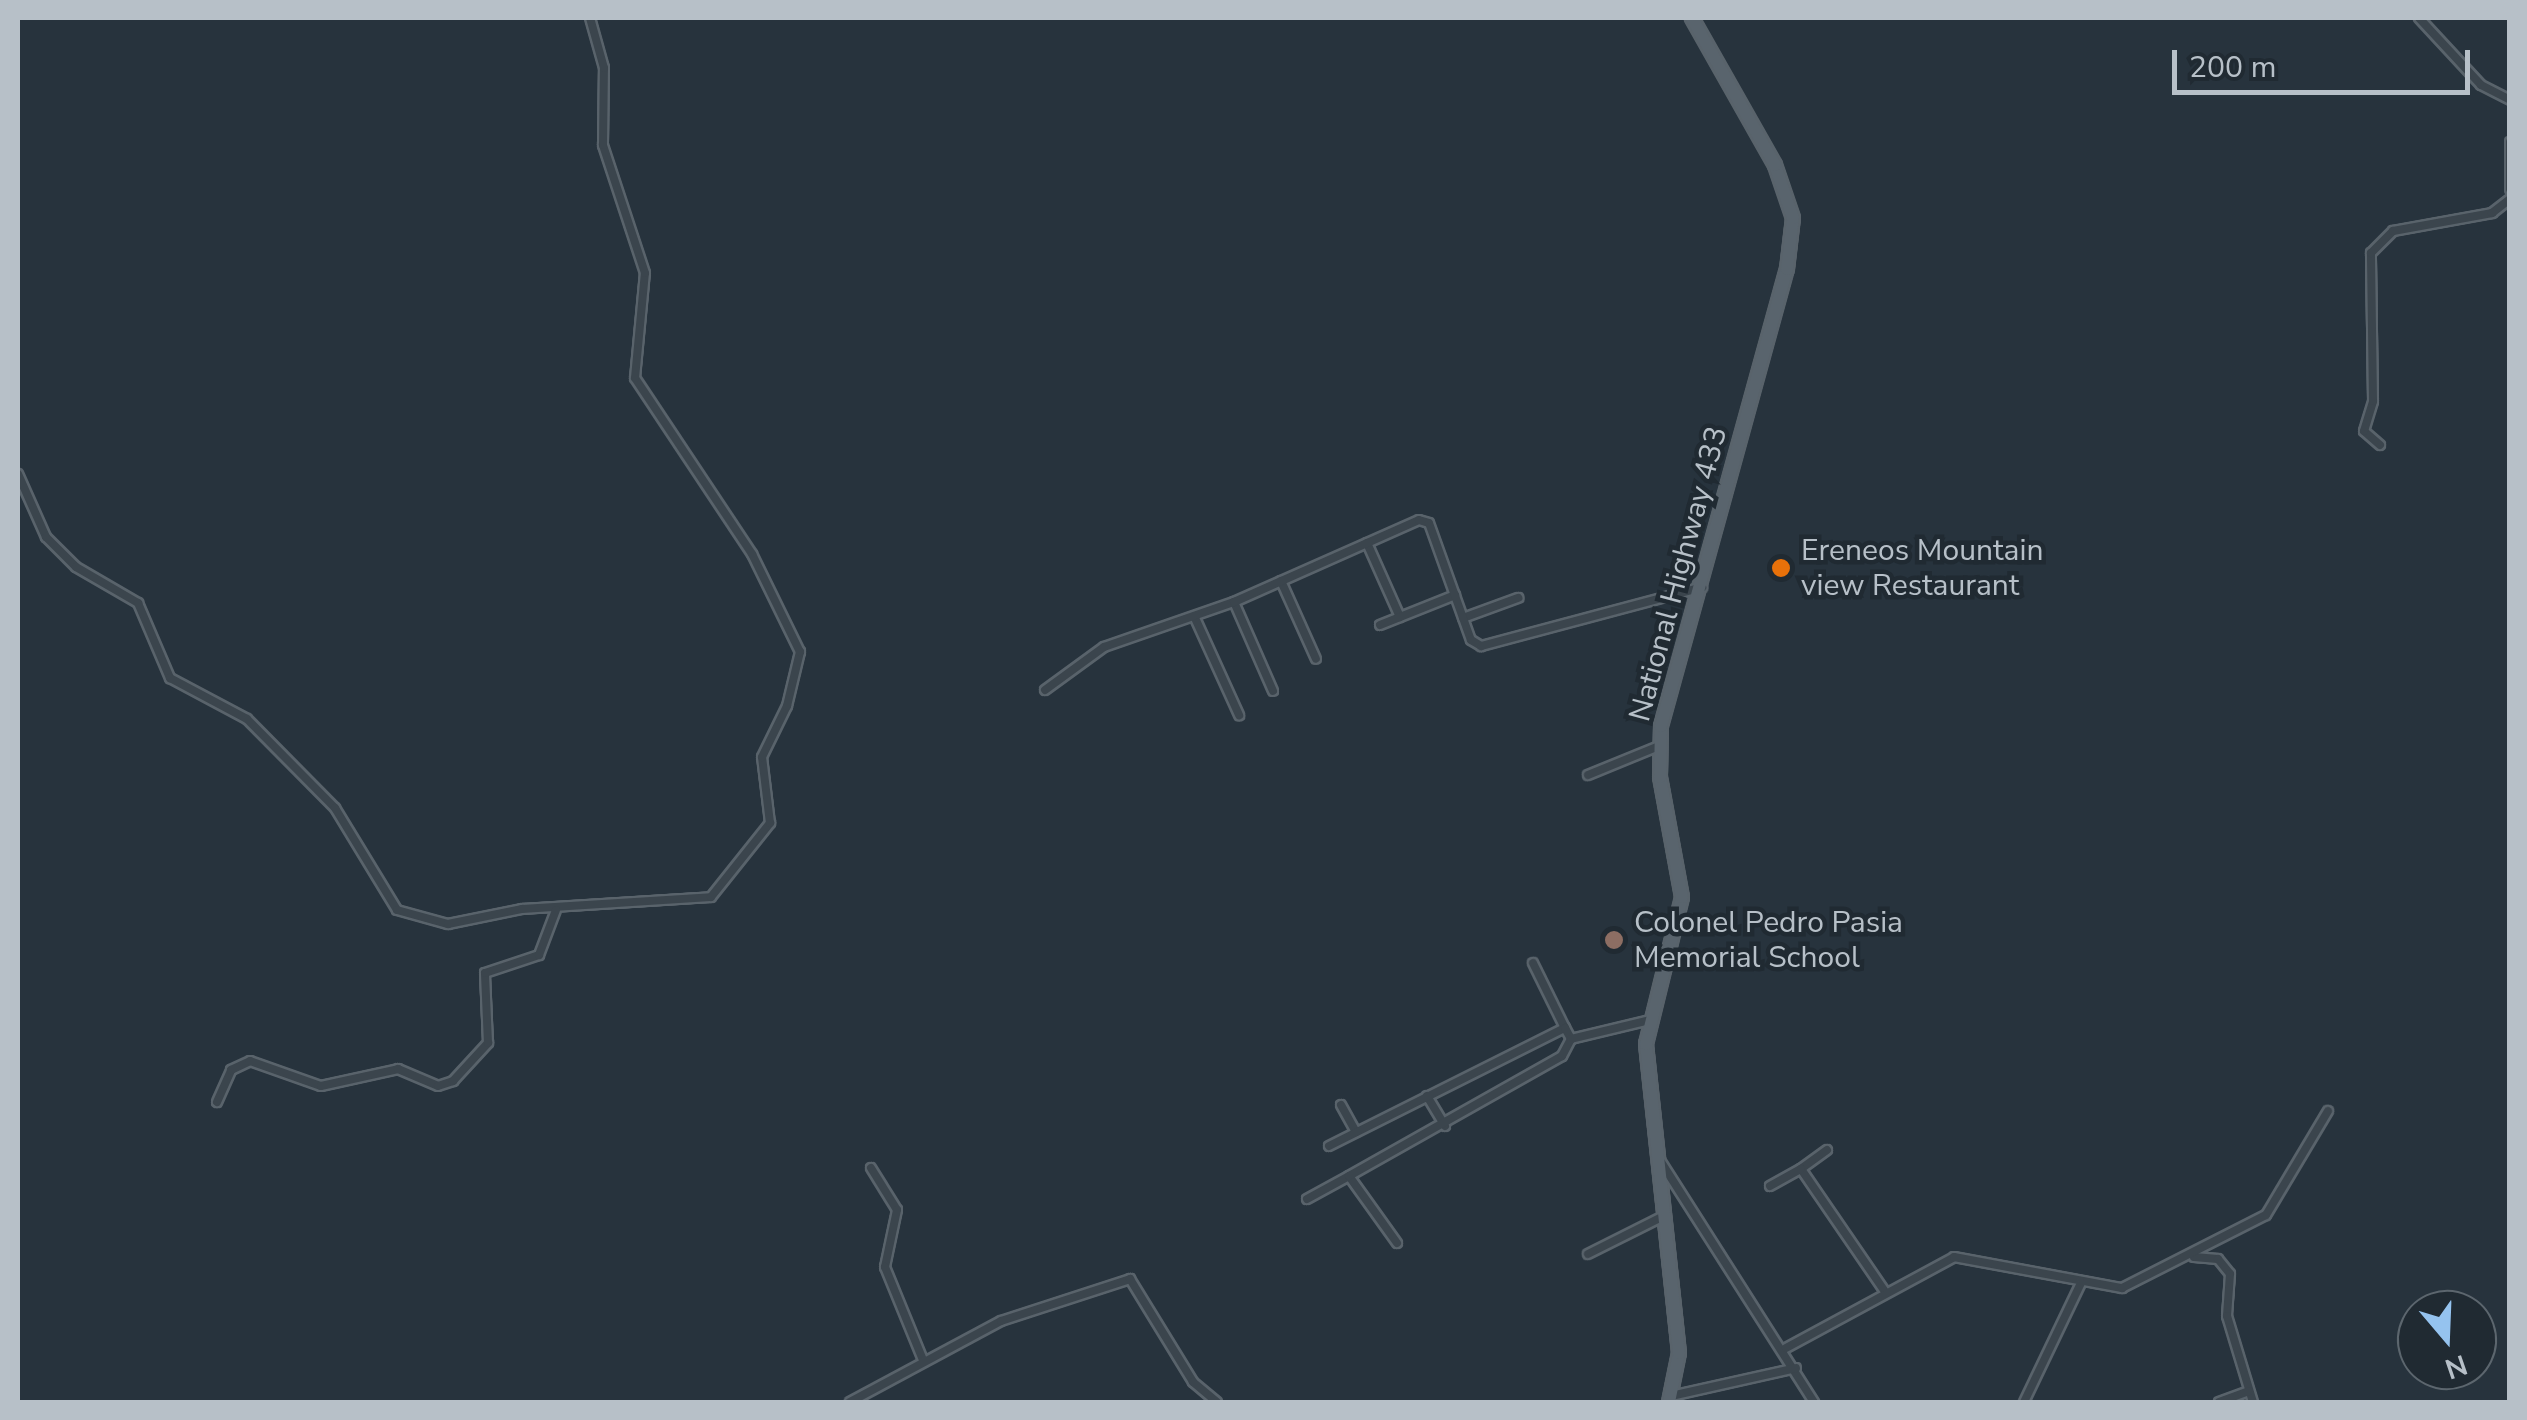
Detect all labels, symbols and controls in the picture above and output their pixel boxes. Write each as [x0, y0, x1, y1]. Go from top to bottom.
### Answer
scale bar [2177, 30, 2474, 92]
text: 200 m [2189, 47, 2276, 88]
street label: National Highway 433 [1622, 423, 1736, 725]
place label: Ereneos Mountain view Restaurant [1801, 533, 2043, 604]
marker: Ereneos Mountain view Restaurant [1770, 557, 1792, 579]
place label: Colonel Pedro Pasia Memorial School [1634, 905, 1903, 976]
marker: Colonel Pedro Pasia Memorial School [1603, 929, 1625, 951]
north arrow [2397, 1290, 2497, 1390]
text: N [2440, 1345, 2472, 1388]

